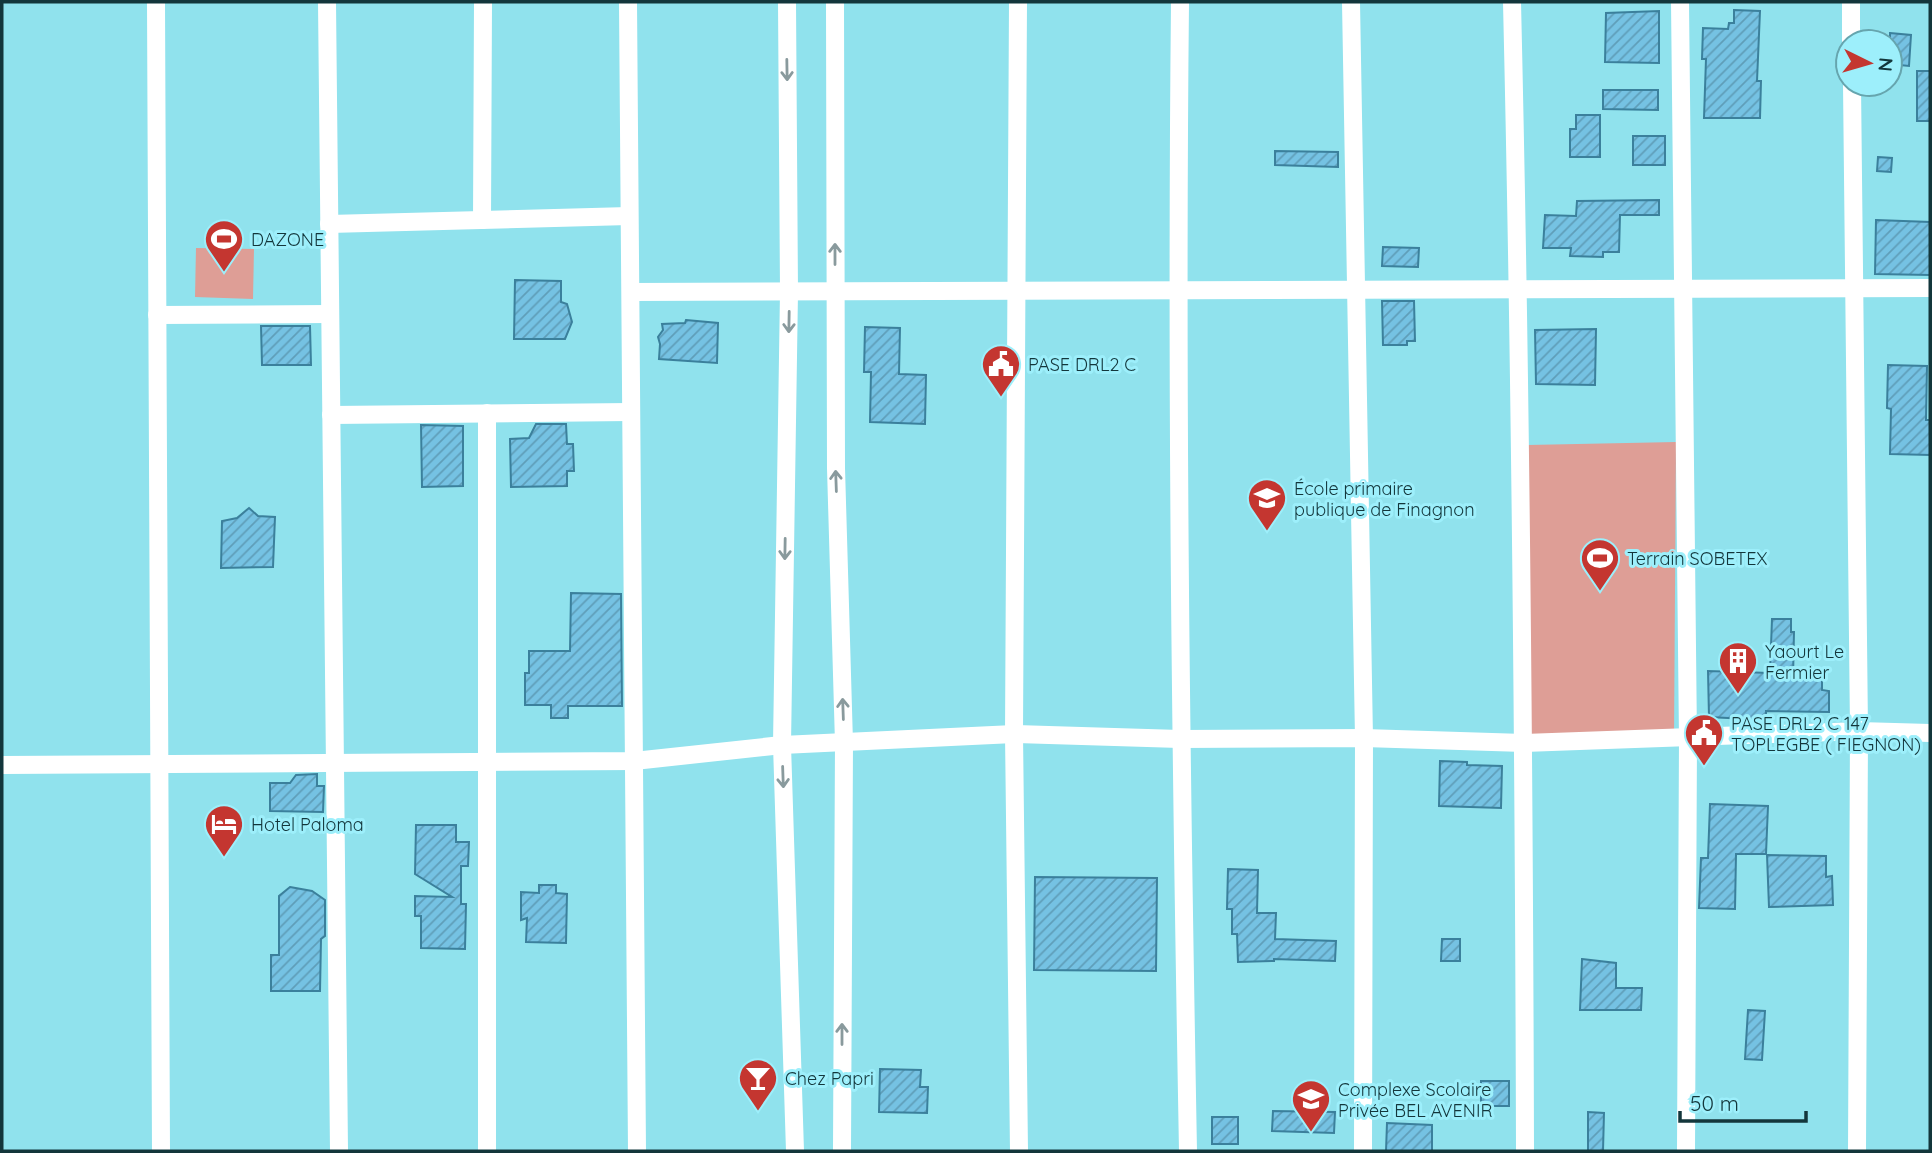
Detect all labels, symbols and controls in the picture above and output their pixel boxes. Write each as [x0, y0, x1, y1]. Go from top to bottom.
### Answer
north arrow [1834, 28, 1904, 98]
text: N [1873, 56, 1898, 72]
one-way arrow [780, 58, 794, 81]
sports icon: DAZONE [203, 218, 245, 273]
place label: DAZONE [251, 228, 324, 251]
one-way arrow [828, 242, 842, 265]
one-way arrow [782, 310, 796, 333]
public building icon: PASE DRL2 C [980, 343, 1022, 398]
place label: PASE DRL2 C [1028, 353, 1136, 376]
one-way arrow [830, 470, 843, 493]
school or university icon: École primaire publique de Finagnon [1246, 477, 1288, 532]
place label: École primaire publique de Finagnon [1294, 477, 1475, 521]
sports icon: Terrain SOBETEX [1579, 537, 1621, 592]
one-way arrow [778, 538, 792, 561]
place label: Terrain SOBETEX [1627, 547, 1768, 570]
building icon: Yaourt Le Fermier [1717, 640, 1759, 695]
place label: Yaourt Le Fermier [1765, 640, 1844, 684]
one-way arrow [836, 697, 850, 720]
public building icon: PASE DRL2 C 147 TOPLEGBE ( FIEGNON) [1683, 712, 1725, 767]
place label: PASE DRL2 C 147 TOPLEGBE ( FIEGNON) [1731, 712, 1921, 756]
one-way arrow [776, 765, 789, 788]
hotel icon: Hotel Paloma [203, 803, 245, 858]
place label: Hotel Paloma [251, 813, 364, 836]
one-way arrow [835, 1023, 849, 1046]
bar icon: Chez Papri [737, 1057, 779, 1112]
place label: Chez Papri [785, 1067, 874, 1090]
school or university icon: Complexe Scolaire Privée BEL AVENIR [1290, 1078, 1332, 1133]
place label: Complexe Scolaire Privée BEL AVENIR [1338, 1078, 1492, 1122]
scale bar [1680, 1080, 1806, 1124]
text: 50 m [1690, 1090, 1739, 1116]

